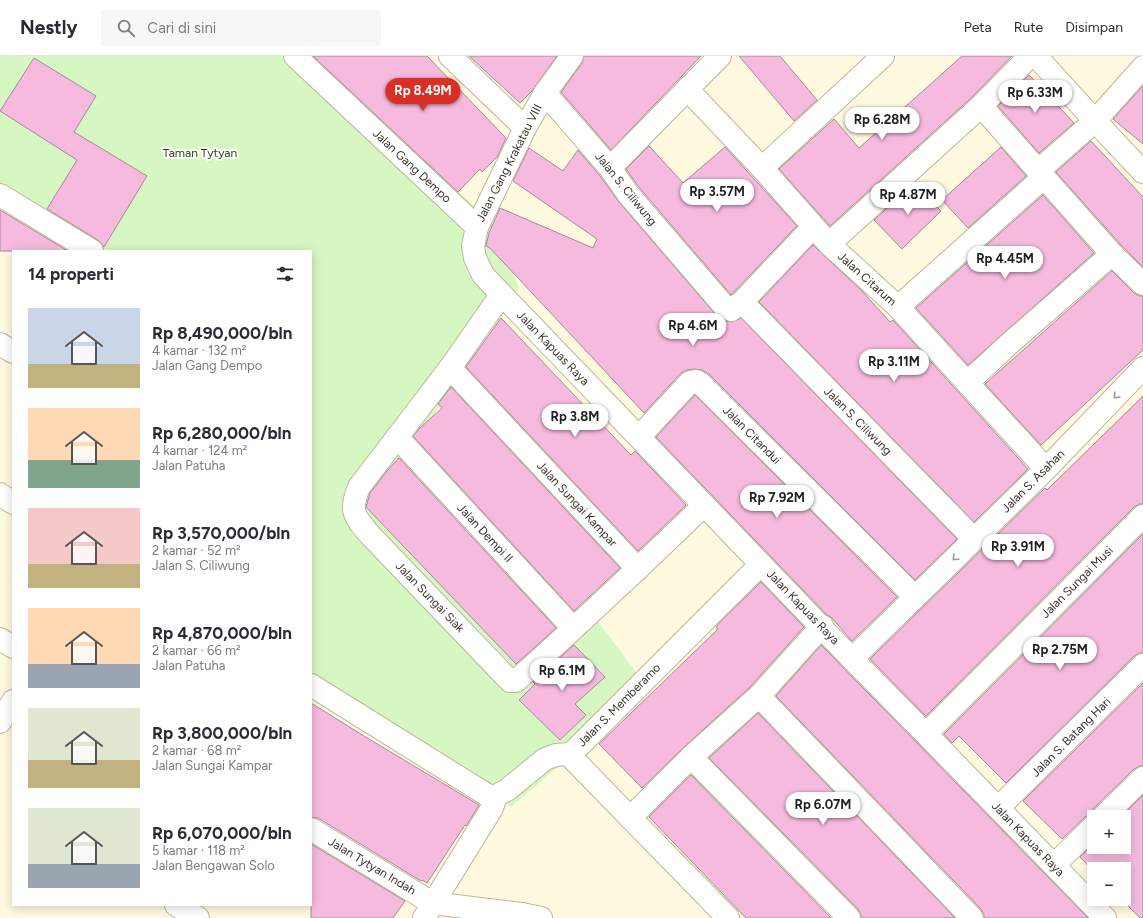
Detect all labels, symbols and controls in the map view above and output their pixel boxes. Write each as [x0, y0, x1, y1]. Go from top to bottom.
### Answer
search box [101, 10, 381, 46]
text: Nestly [20, 16, 77, 39]
icon: search [115, 17, 137, 39]
text: Cari di sini [147, 19, 216, 37]
text: Peta [964, 19, 992, 36]
text: Rute [1014, 19, 1043, 36]
text: Disimpan [1065, 19, 1123, 36]
pin: Rp 8.49M [382, 78, 464, 112]
pin: Rp 6.33M [994, 80, 1076, 114]
text: Rp 8.49M [394, 83, 452, 98]
text: Rp 6.33M [1007, 85, 1063, 100]
street label: Jalan Gang Krakatau VIII [473, 102, 545, 224]
pin: Rp 6.28M [841, 107, 923, 141]
text: Rp 6.28M [854, 112, 910, 127]
street label: Jalan Gang Dempo [370, 126, 454, 206]
park label: Taman Tytyan [163, 146, 237, 160]
street label: Jalan S. Ciliwung [592, 150, 660, 228]
pin: Rp 3.57M [676, 179, 758, 213]
pin: Rp 4.87M [867, 182, 949, 216]
text: Rp 3.57M [689, 184, 745, 199]
text: Rp 4.87M [879, 187, 937, 202]
pin: Rp 4.45M [964, 246, 1046, 280]
street label: Jalan Citarum [835, 249, 899, 309]
text: Rp 4.45M [976, 251, 1034, 266]
icon: filters [274, 263, 296, 285]
text: 14 properti [28, 264, 114, 284]
street label: Jalan Kapuas Raya [514, 308, 592, 388]
pin: Rp 4.6M [656, 313, 730, 347]
text: Rp 4.6M [668, 318, 718, 333]
text: Rp 8,490,000/bln [152, 323, 292, 343]
icon: home [60, 324, 108, 372]
text: 4 kamar · 132 m² [152, 343, 247, 358]
pin: Rp 3.11M [853, 349, 935, 383]
text: Rp 3.11M [868, 354, 920, 369]
text: Jalan Gang Dempo [152, 358, 262, 373]
street label: Jalan S. Ciliwung [821, 384, 895, 458]
one-way arrow [1113, 391, 1121, 399]
street label: Jalan Citandui [720, 403, 784, 467]
pin: Rp 3.8M [538, 404, 612, 438]
text: Rp 3.8M [551, 409, 599, 424]
text: Rp 6,280,000/bln [152, 423, 291, 443]
icon: home [60, 424, 108, 472]
text: 4 kamar · 124 m² [152, 443, 248, 458]
street label: Jalan S. Asahan [999, 447, 1067, 515]
text: Jalan Patuha [152, 458, 225, 473]
street label: Jalan Sungai Kampar [534, 459, 620, 549]
pin: Rp 7.92M [736, 485, 818, 519]
text: Rp 7.92M [749, 490, 805, 505]
street label: Jalan Dempi II [454, 501, 516, 565]
text: Rp 3,570,000/bln [152, 523, 290, 543]
icon: home [60, 524, 108, 572]
pin: Rp 3.91M [977, 534, 1059, 568]
text: Rp 3.91M [991, 539, 1045, 554]
text: 2 kamar · 52 m² [152, 543, 241, 558]
street label: Jalan Sungai Musi [1038, 543, 1116, 621]
one-way arrow [952, 553, 960, 561]
text: Jalan S. Ciliwung [152, 558, 250, 573]
street label: Jalan Sungai Siak [393, 559, 467, 635]
street label: Jalan Kapuas Raya [764, 567, 842, 647]
text: Rp 4,870,000/bln [152, 623, 292, 643]
icon: home [60, 624, 108, 672]
pin: Rp 2.75M [1019, 637, 1101, 671]
text: Rp 2.75M [1032, 642, 1088, 657]
text: 2 kamar · 66 m² [152, 643, 241, 658]
text: Jalan Patuha [152, 658, 225, 673]
pin: Rp 6.1M [525, 658, 599, 692]
street label: Jalan S. Memberamo [575, 661, 663, 749]
text: Rp 6.1M [539, 663, 585, 678]
street label: Jalan S. Batang Hari [1028, 694, 1114, 780]
text: Rp 3,800,000/bln [152, 723, 292, 743]
icon: home [60, 724, 108, 772]
text: 2 kamar · 68 m² [152, 743, 241, 758]
text: Jalan Sungai Kampar [152, 758, 272, 773]
pin: Rp 6.07M [782, 792, 864, 826]
text: Rp 6.07M [795, 797, 851, 812]
street label: Jalan Kapuas Raya [989, 799, 1067, 879]
map controls [1087, 810, 1131, 906]
button: + [1087, 810, 1131, 854]
text: Rp 6,070,000/bln [152, 823, 292, 843]
icon: home [60, 824, 108, 872]
street label: Jalan Tytyan Indah [326, 834, 419, 898]
text: 5 kamar · 118 m² [152, 843, 245, 858]
text: Jalan Bengawan Solo [152, 858, 275, 873]
button: − [1087, 862, 1131, 906]

